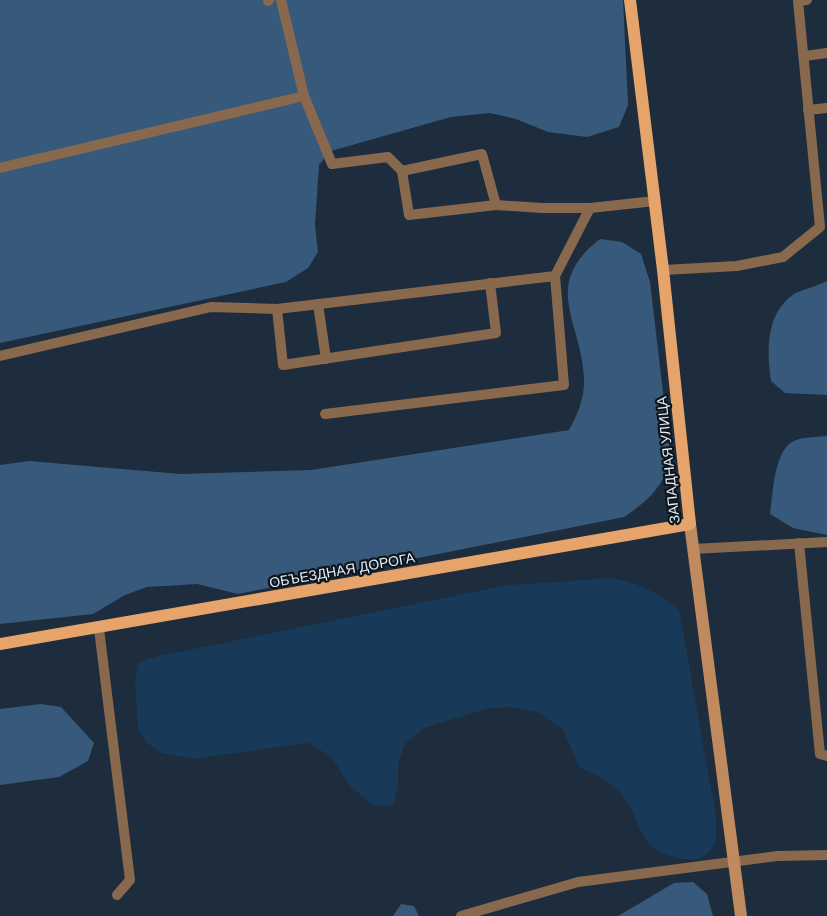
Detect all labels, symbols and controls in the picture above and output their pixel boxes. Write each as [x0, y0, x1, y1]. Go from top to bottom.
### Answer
street label: ЗАПАДНАЯ УЛИЦА [653, 395, 683, 524]
street label: ОБЪЕЗДНАЯ ДОРОГА [268, 549, 417, 591]

